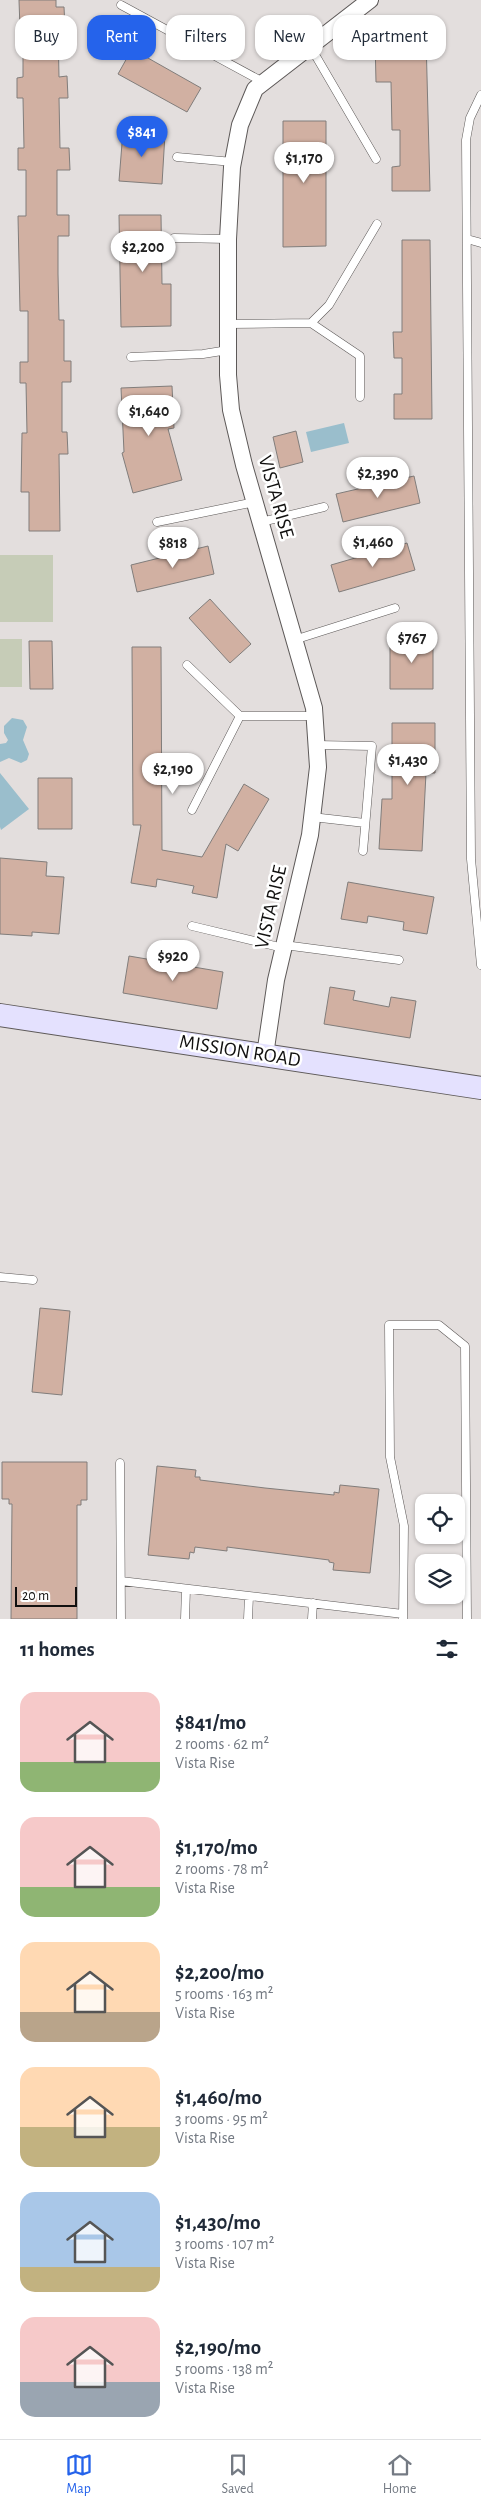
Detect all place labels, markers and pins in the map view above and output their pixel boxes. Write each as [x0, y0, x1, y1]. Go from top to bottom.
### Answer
pin: $841 [112, 116, 172, 158]
pin: $1,170 [263, 142, 345, 184]
pin: $2,200 [102, 230, 184, 273]
pin: $1,640 [108, 394, 190, 437]
pin: $2,390 [337, 456, 419, 499]
pin: $818 [143, 526, 203, 569]
pin: $1,460 [332, 526, 414, 568]
pin: $767 [382, 622, 442, 664]
pin: $1,430 [367, 744, 449, 786]
pin: $2,190 [132, 752, 214, 795]
pin: $920 [143, 940, 203, 982]

